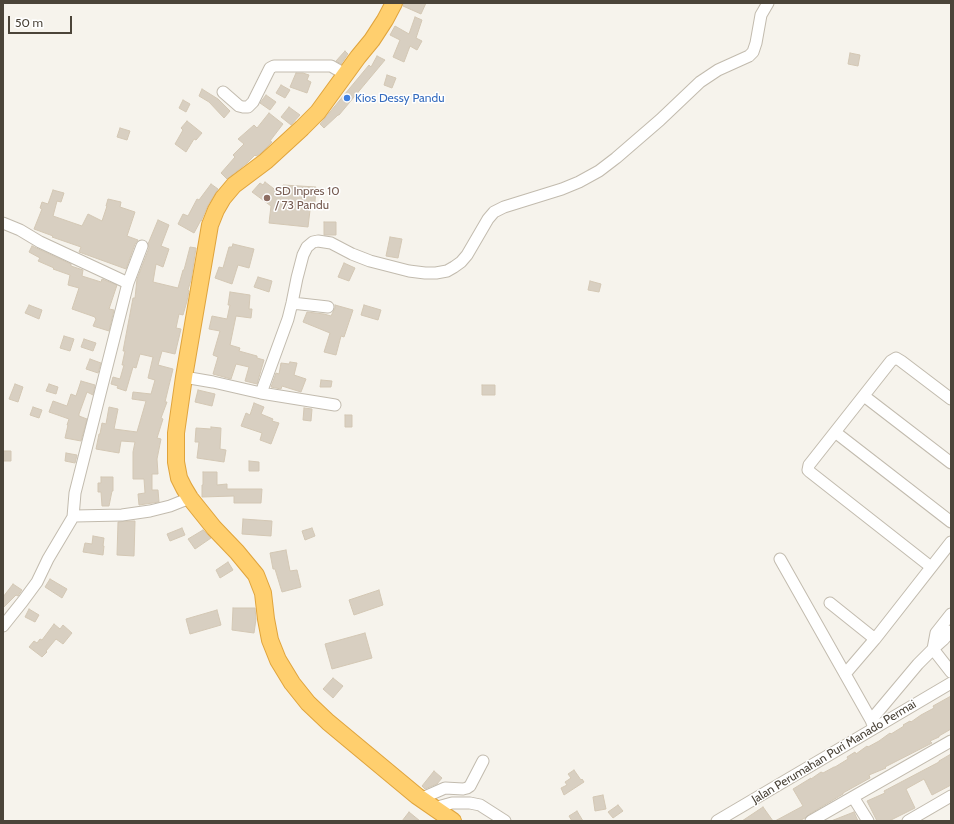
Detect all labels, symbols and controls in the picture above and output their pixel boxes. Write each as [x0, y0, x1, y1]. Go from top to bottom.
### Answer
scale bar [10, 8, 74, 34]
text: 50 m [15, 15, 43, 30]
place label: Kios Dessy Pandu [355, 91, 444, 105]
marker: Kios Dessy Pandu [342, 93, 352, 103]
place label: SD Inpres 10 / 73 Pandu [275, 184, 340, 212]
marker: SD Inpres 10 / 73 Pandu [262, 193, 272, 203]
street label: Jalan Perumahan Puri Manado Permai [749, 697, 919, 807]

